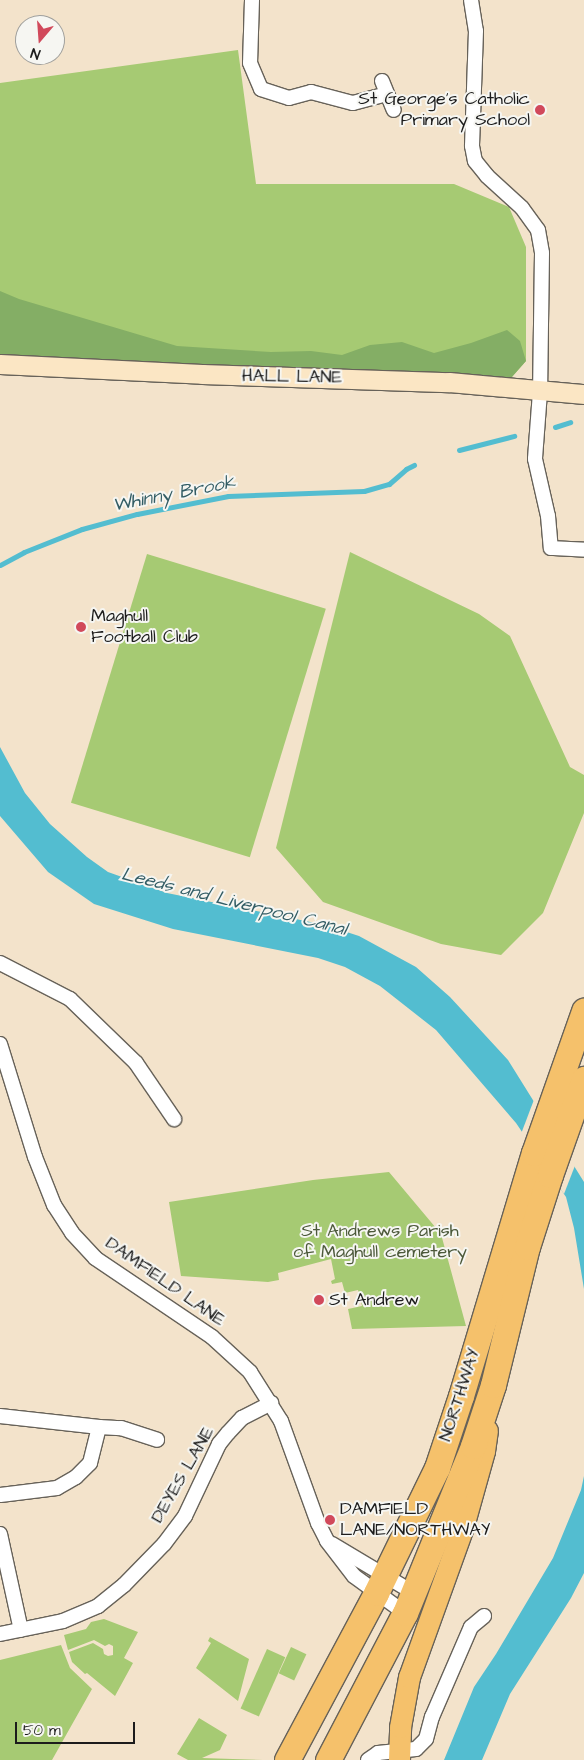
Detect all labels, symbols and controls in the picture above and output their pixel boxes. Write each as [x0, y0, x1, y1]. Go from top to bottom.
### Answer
north arrow [15, 15, 65, 65]
text: N [28, 42, 43, 64]
place label: St George's Catholic Primary School [358, 89, 530, 132]
marker: St George's Catholic Primary School [534, 104, 546, 116]
street label: HALL LANE [242, 365, 342, 389]
water label: Whinny Brook [111, 471, 237, 517]
place label: Maghull Football Club [91, 606, 198, 649]
marker: Maghull Football Club [75, 621, 87, 633]
water label: Leeds and Liverpool Canal [119, 863, 349, 941]
park label: St Andrews Parish of Maghull cemetery [293, 1221, 467, 1264]
street label: DAMFIELD LANE [101, 1233, 229, 1331]
place label: St Andrew [329, 1289, 419, 1311]
marker: St Andrew [313, 1294, 325, 1306]
street label: NORTHWAY [435, 1346, 485, 1444]
street label: DEYES LANE [147, 1423, 219, 1527]
place label: DAMFIELD LANE/NORTHWAY [340, 1499, 490, 1542]
marker: DAMFIELD LANE/NORTHWAY [324, 1514, 336, 1526]
scale bar [18, 1712, 138, 1744]
text: 50 m [23, 1720, 61, 1741]

